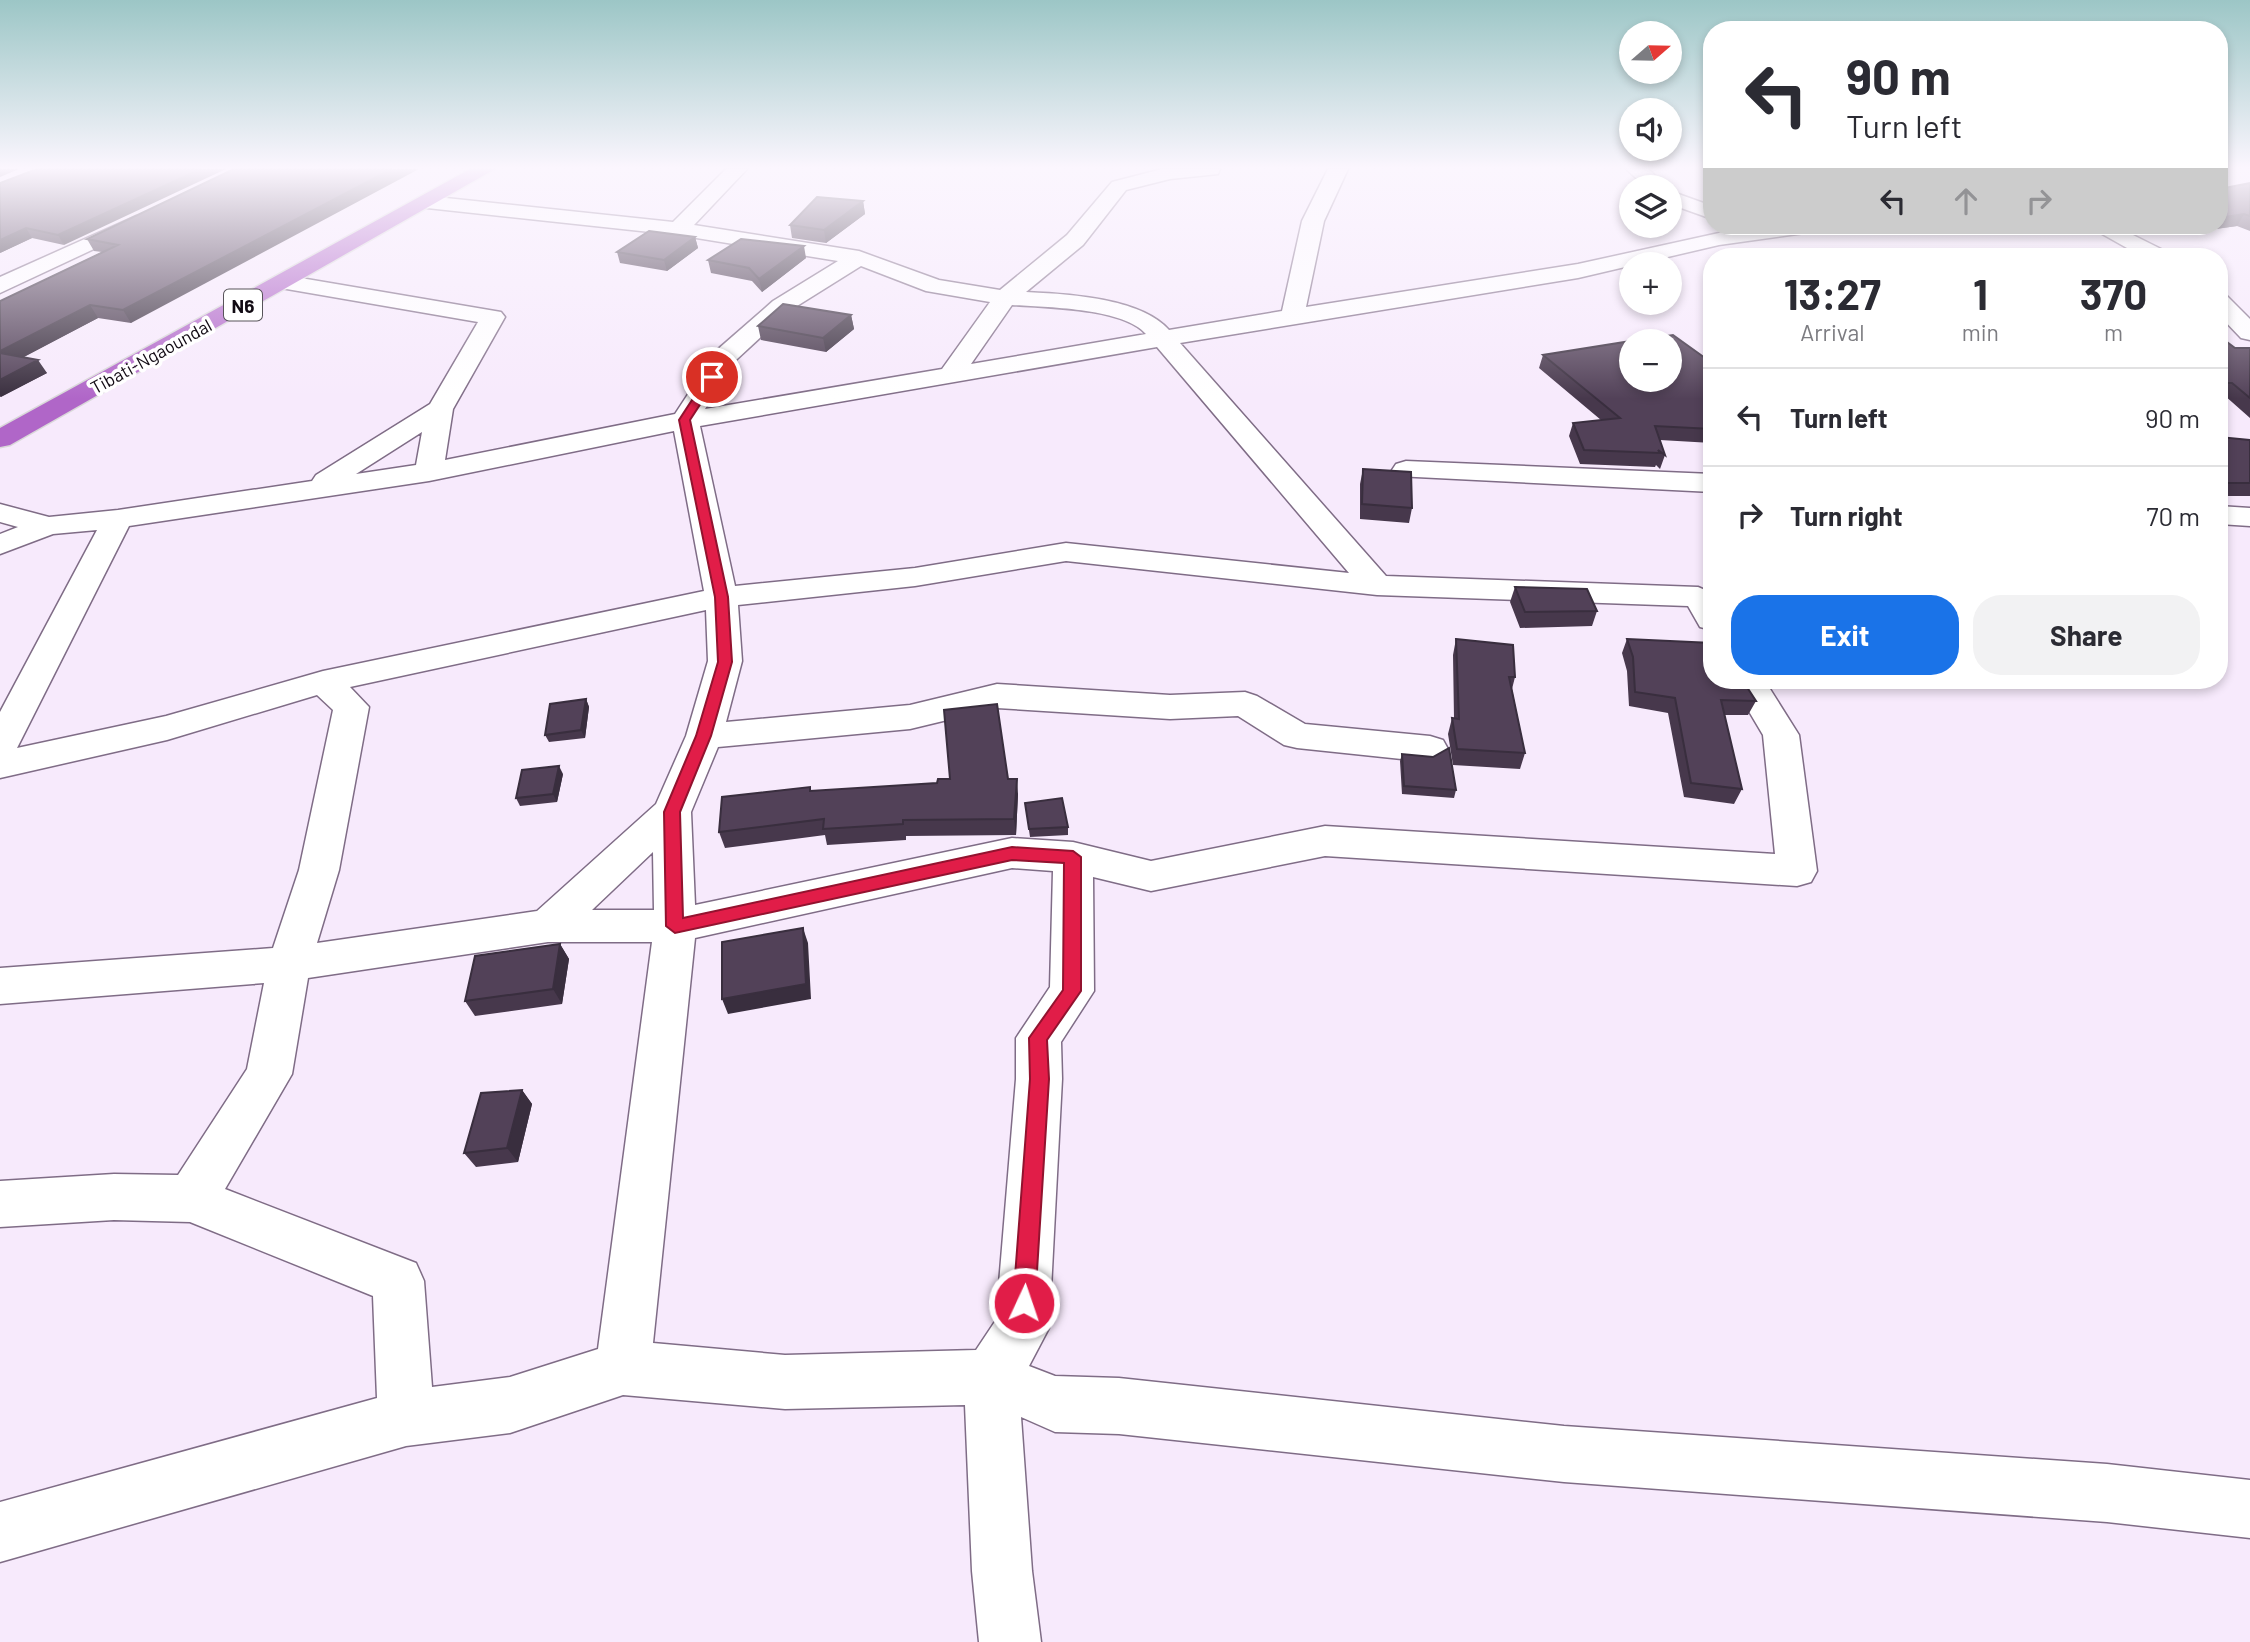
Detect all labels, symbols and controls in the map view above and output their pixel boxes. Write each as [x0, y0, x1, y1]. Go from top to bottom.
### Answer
north arrow [1619, 21, 1682, 84]
map controls [1619, 21, 1682, 392]
text: 90 m [1846, 46, 1951, 105]
icon: left [1731, 49, 1822, 140]
button: sound [1619, 98, 1682, 161]
text: Turn left [1846, 106, 1963, 144]
button: layers [1619, 175, 1682, 238]
icon: left [1874, 182, 1912, 220]
icon: ahead [1947, 182, 1985, 220]
icon: right [2020, 182, 2058, 220]
button: + [1619, 252, 1682, 315]
text: 13:27 [1784, 268, 1881, 318]
text: 1 [1973, 268, 1988, 318]
text: 370 [2080, 268, 2147, 318]
road number: N6 [224, 290, 262, 320]
street label: Tibati-Ngaoundal [87, 314, 215, 398]
text: Arrival [1800, 318, 1865, 346]
text: min [1962, 318, 1999, 346]
text: m [2104, 318, 2123, 346]
button: − [1619, 329, 1682, 392]
pin [682, 347, 742, 407]
icon: arrive [693, 358, 731, 396]
icon: left [1731, 398, 1769, 436]
text: Turn left [1790, 402, 1888, 433]
text: 90 m [2145, 402, 2200, 433]
icon: right [1731, 496, 1769, 534]
text: Turn right [1790, 500, 1903, 531]
text: 70 m [2146, 500, 2200, 531]
button: Exit [1731, 595, 1959, 675]
button: Share [1973, 595, 2200, 675]
position arrow [987, 1266, 1061, 1340]

